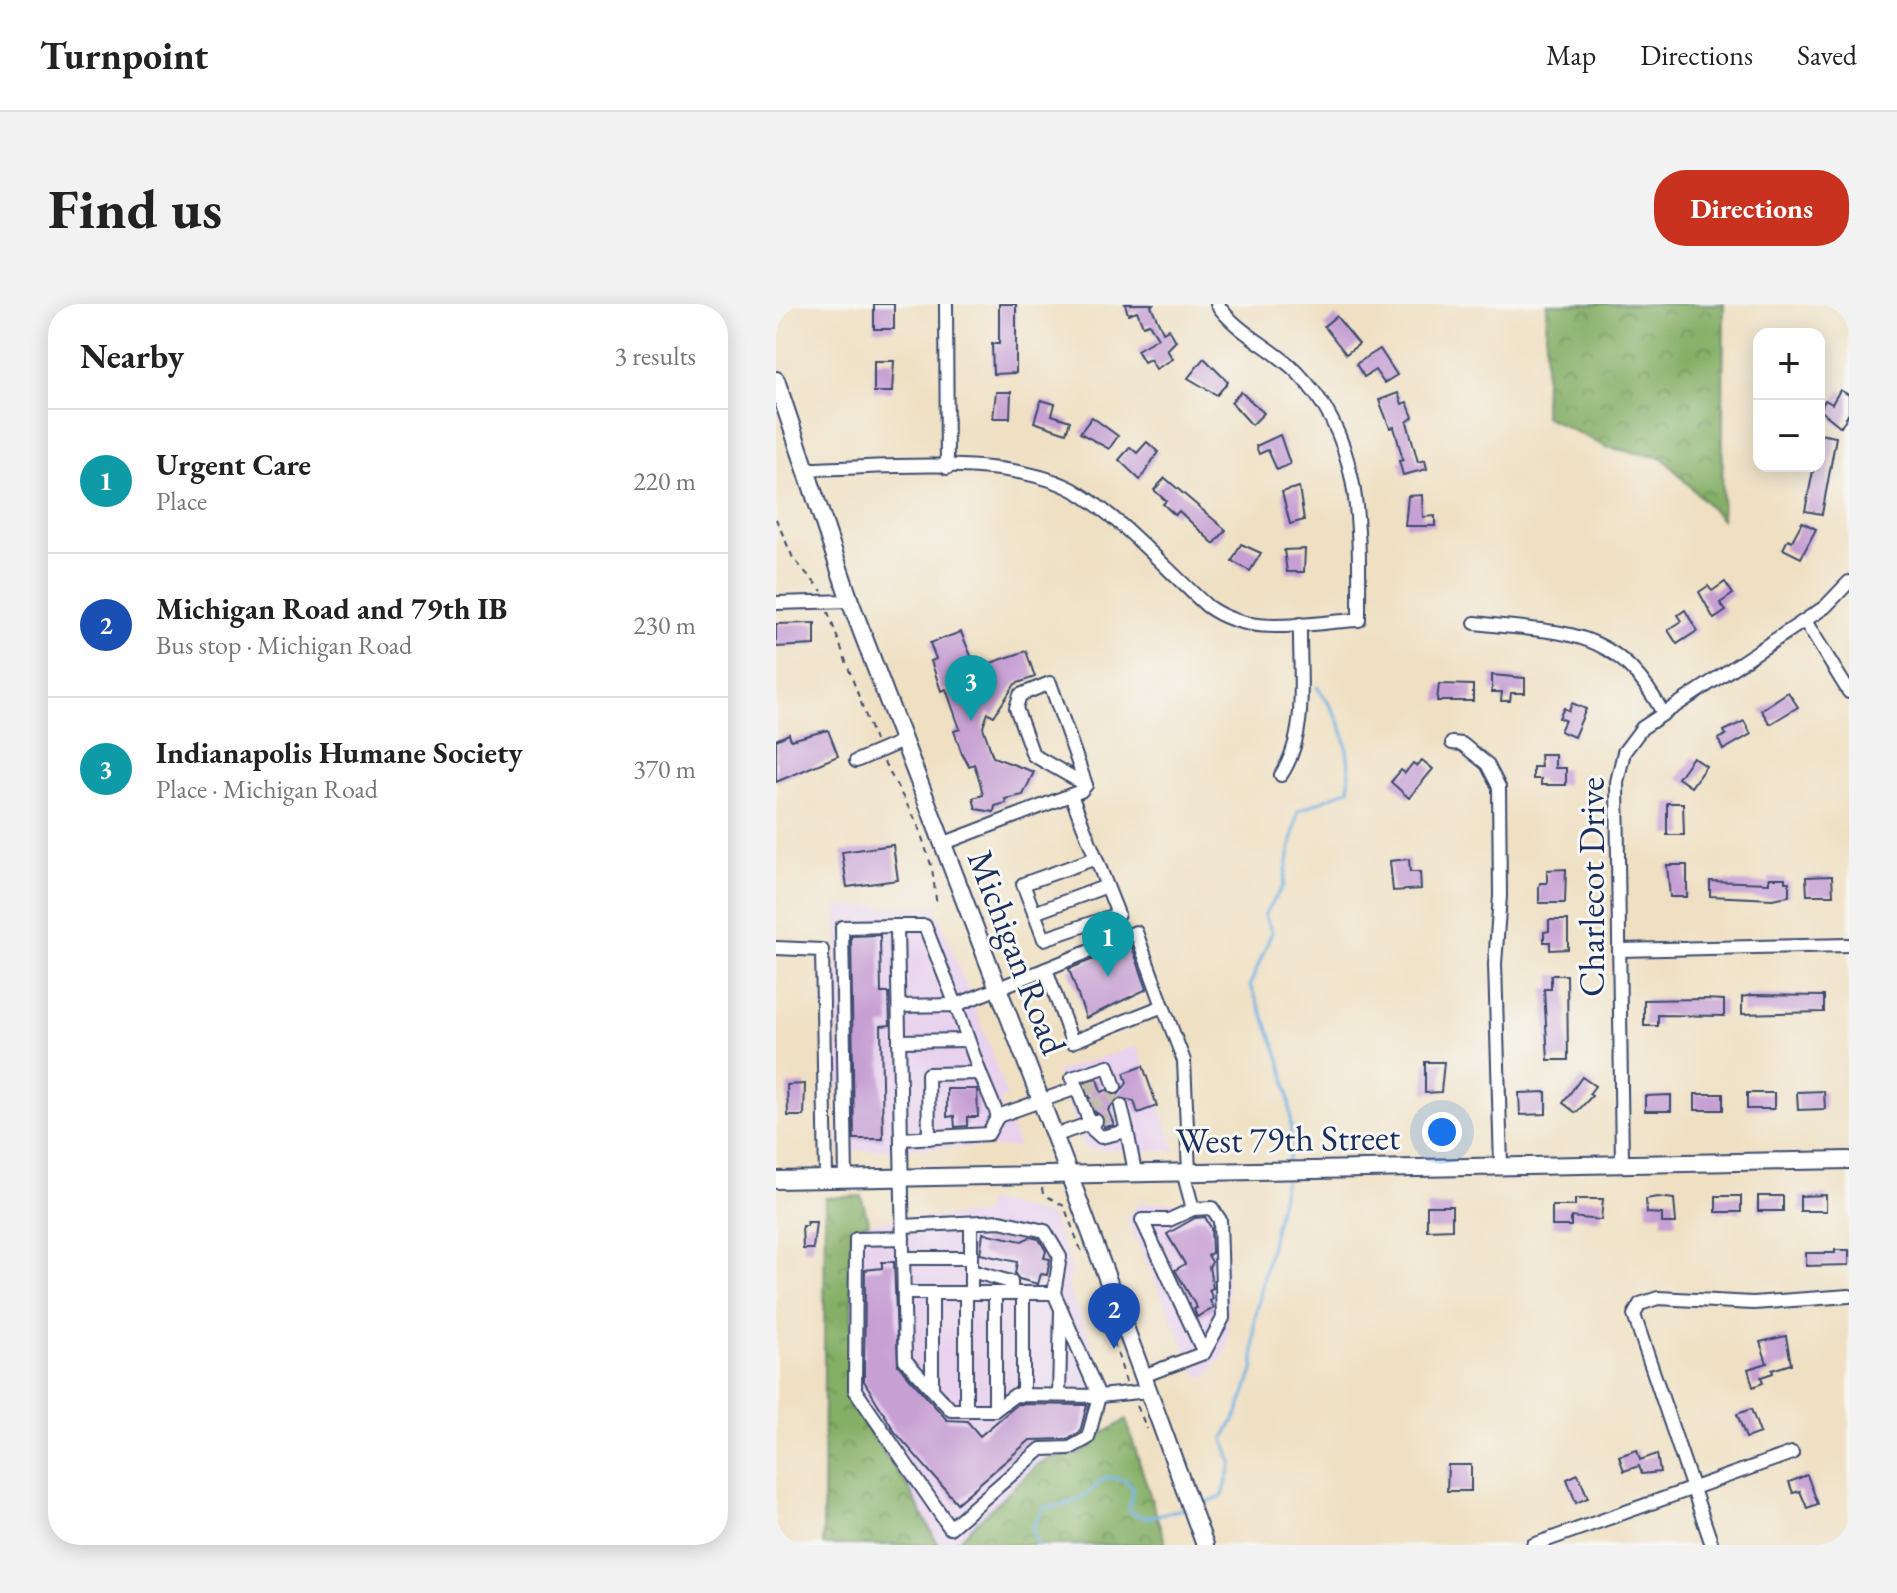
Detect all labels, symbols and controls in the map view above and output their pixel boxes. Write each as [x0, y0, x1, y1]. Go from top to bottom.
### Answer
text: Turnpoint [40, 31, 208, 80]
text: Map [1546, 37, 1596, 73]
text: Directions [1640, 37, 1753, 73]
text: Saved [1797, 37, 1857, 73]
button: Directions [1654, 170, 1849, 246]
text: Find us [48, 172, 222, 245]
map controls [1753, 328, 1825, 472]
button: + [1753, 328, 1825, 400]
text: Nearby [80, 334, 184, 378]
text: 3 results [615, 339, 696, 373]
button: − [1753, 400, 1825, 472]
text: Urgent Care [156, 445, 311, 484]
text: 1 [99, 464, 113, 498]
text: 220 m [633, 464, 696, 498]
text: Place [156, 484, 207, 518]
text: Michigan Road and 79th IB [156, 589, 507, 628]
text: 2 [99, 608, 113, 642]
text: 230 m [633, 608, 696, 642]
text: Bus stop · Michigan Road [156, 628, 412, 662]
pin: 3 [945, 655, 997, 721]
text: Indianapolis Humane Society [156, 733, 523, 772]
text: 3 [99, 752, 113, 786]
text: 370 m [633, 752, 696, 786]
text: Place · Michigan Road [156, 772, 378, 806]
street label: Charlecot Drive [1568, 777, 1615, 997]
street label: Michigan Road [957, 843, 1078, 1062]
pin: 1 [1082, 911, 1134, 977]
your location [1422, 1112, 1462, 1152]
street label: West 79th Street [1175, 1113, 1401, 1164]
pin: 2 [1088, 1283, 1140, 1349]

